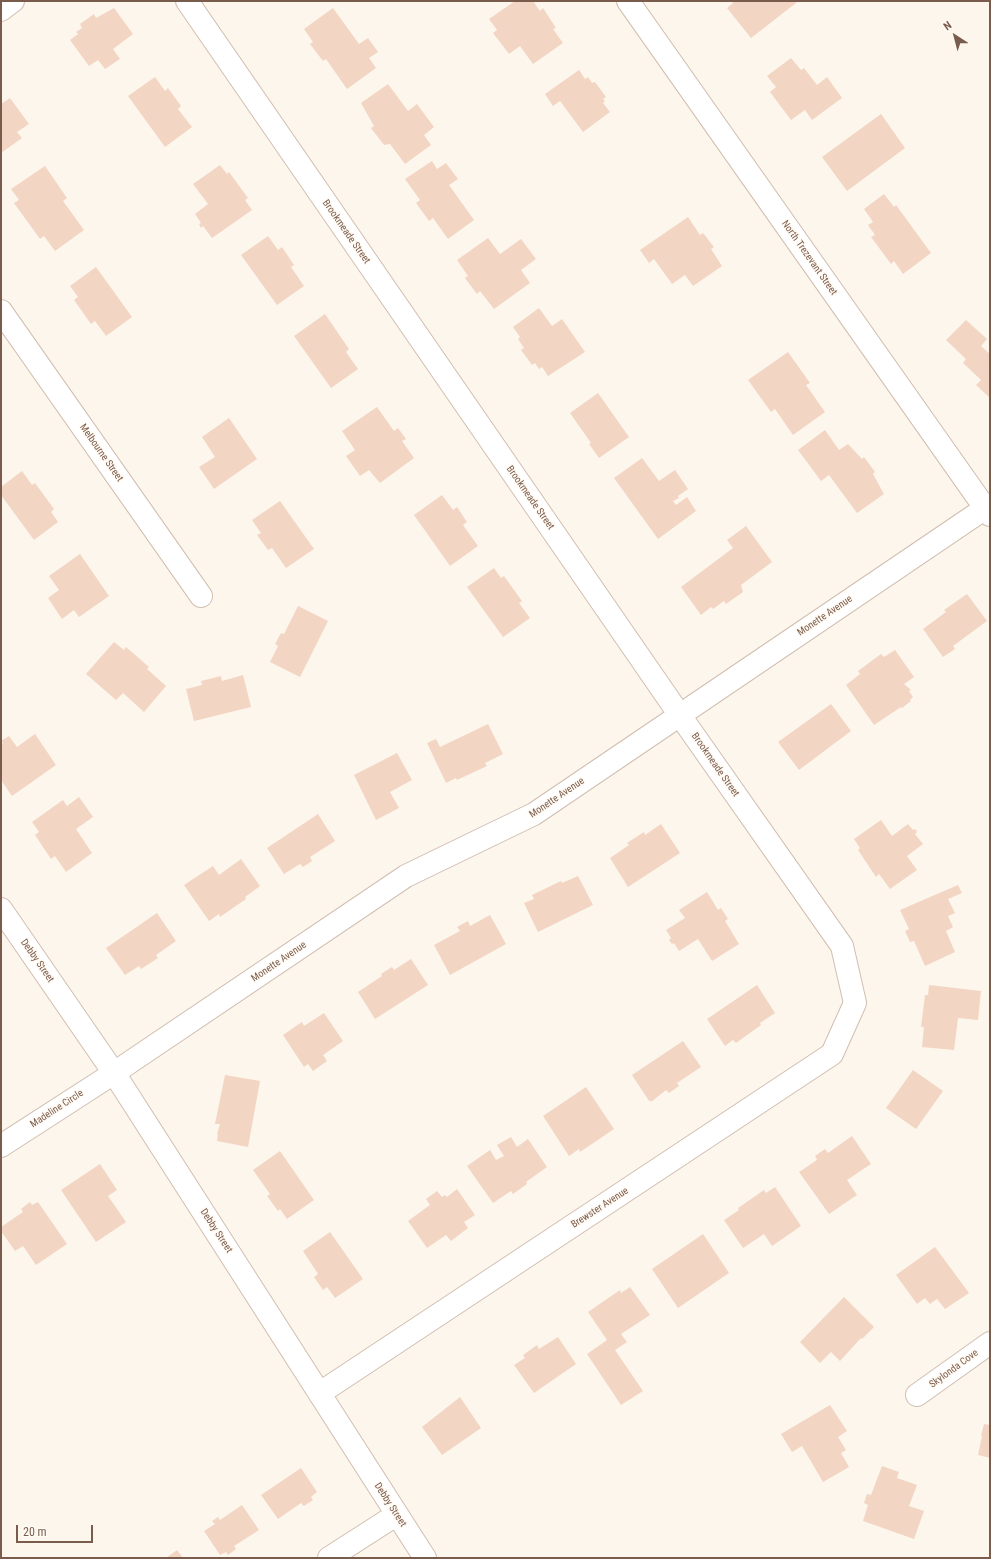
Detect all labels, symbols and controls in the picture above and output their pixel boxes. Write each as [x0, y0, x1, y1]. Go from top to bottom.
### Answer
north arrow [935, 16, 975, 56]
text: N [941, 19, 954, 33]
street label: Brookmeade Street [319, 198, 373, 266]
street label: North Trezevant Street [779, 218, 839, 298]
street label: Melbourne Street [77, 422, 125, 484]
street label: Brookmeade Street [503, 464, 557, 532]
street label: Monette Avenue [795, 593, 855, 639]
street label: Brookmeade Street [688, 731, 742, 799]
street label: Monette Avenue [527, 775, 587, 821]
street label: Debby Street [18, 937, 56, 985]
street label: Monette Avenue [249, 939, 309, 985]
street label: Madeline Circle [28, 1087, 86, 1131]
street label: Brewster Avenue [569, 1185, 631, 1231]
street label: Debby Street [197, 1207, 235, 1255]
street label: Skylonda Cove [927, 1347, 981, 1391]
street label: Debby Street [371, 1481, 409, 1529]
scale bar [18, 1517, 95, 1543]
text: 20 m [23, 1525, 47, 1539]

